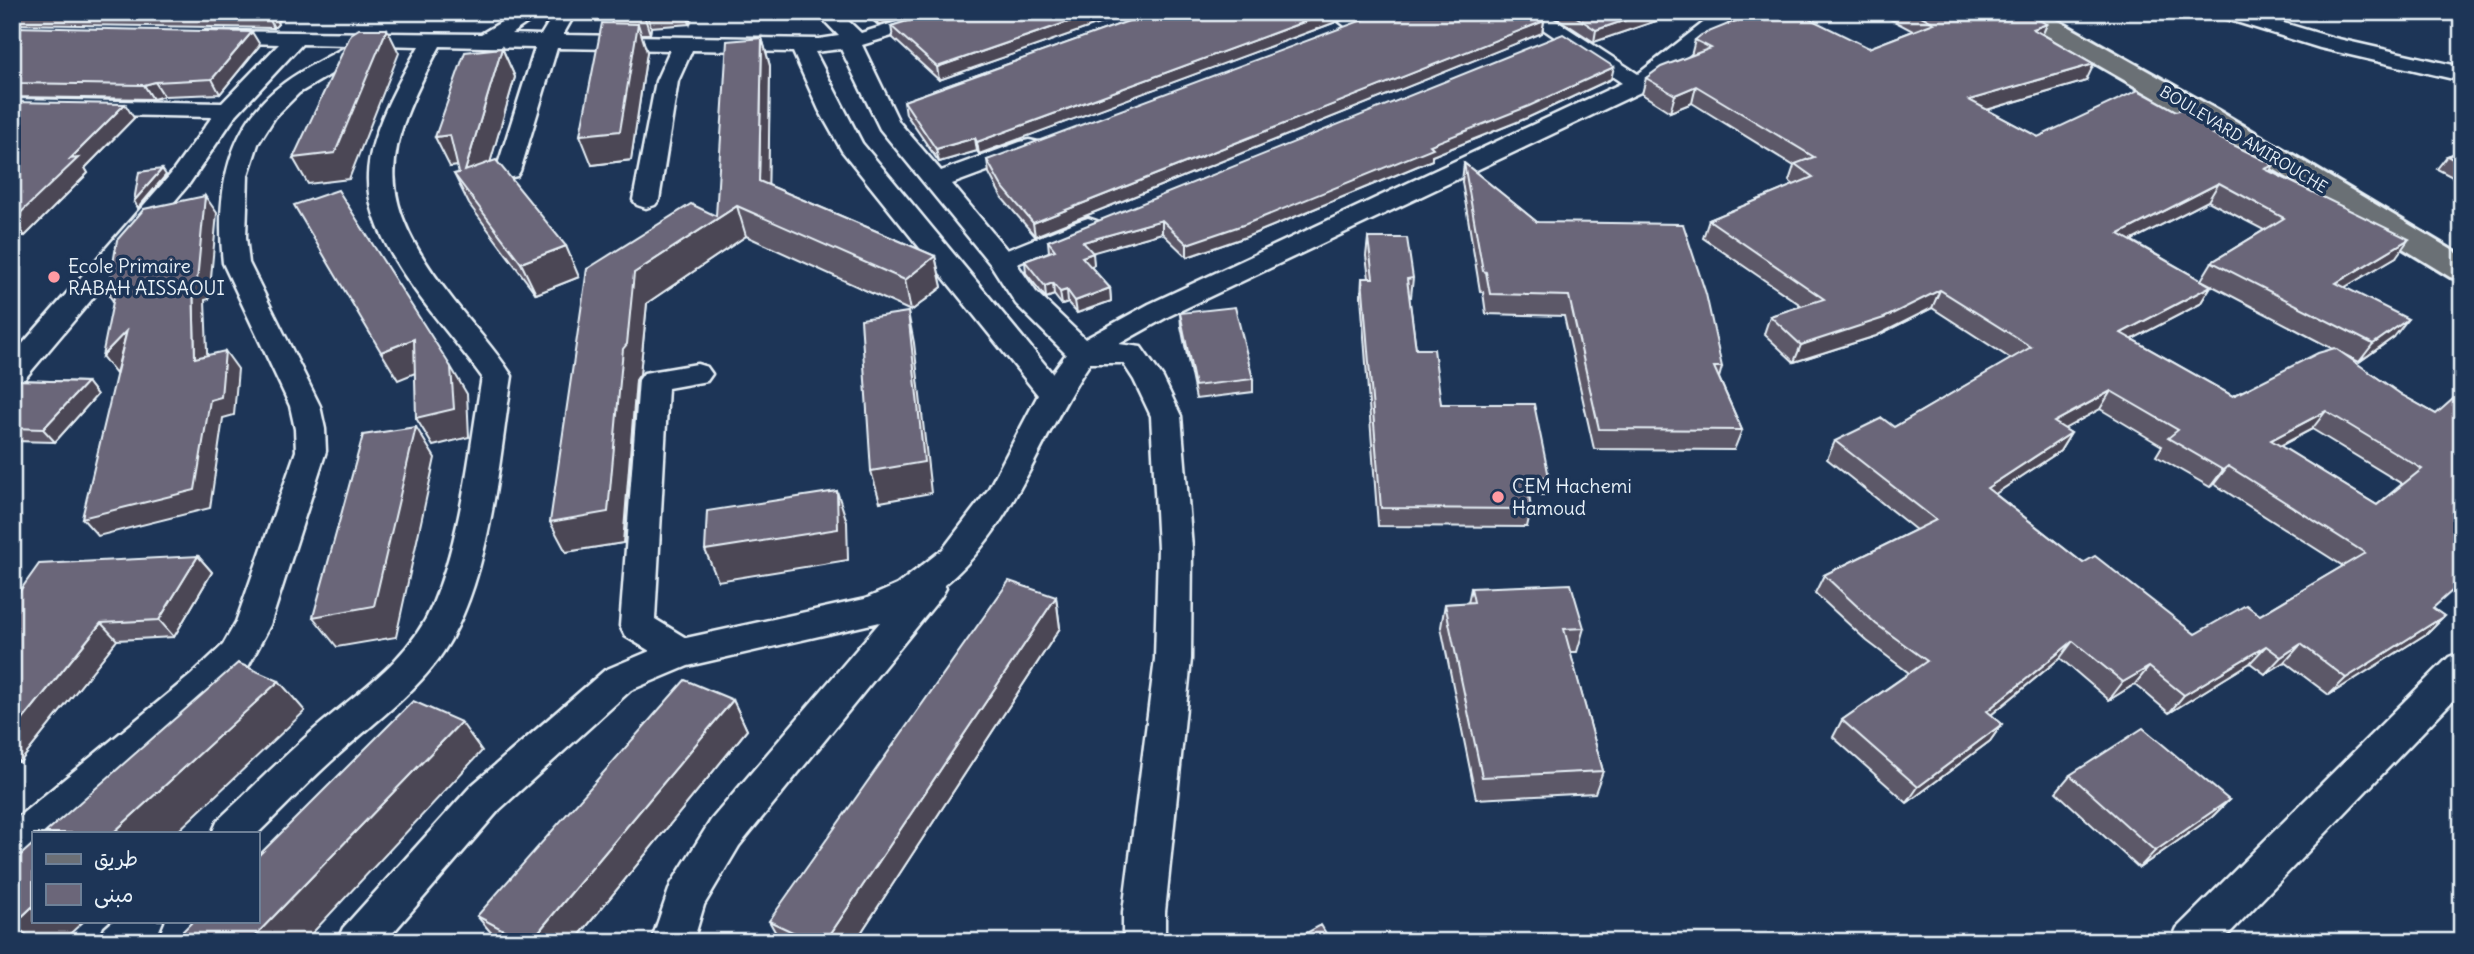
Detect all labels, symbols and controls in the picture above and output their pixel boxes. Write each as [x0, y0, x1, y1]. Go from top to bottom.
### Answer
street label: BOULEVARD AMIROUCHE [2157, 81, 2331, 197]
place label: Ecole Primaire RABAH AISSAOUI [68, 254, 225, 300]
marker: Ecole Primaire RABAH AISSAOUI [46, 269, 62, 285]
place label: CEM Hachemi Hamoud [1512, 474, 1632, 520]
marker: CEM Hachemi Hamoud [1490, 489, 1506, 505]
legend [32, 832, 259, 922]
text: طريق [94, 845, 138, 872]
text: مبنى [94, 881, 133, 909]

